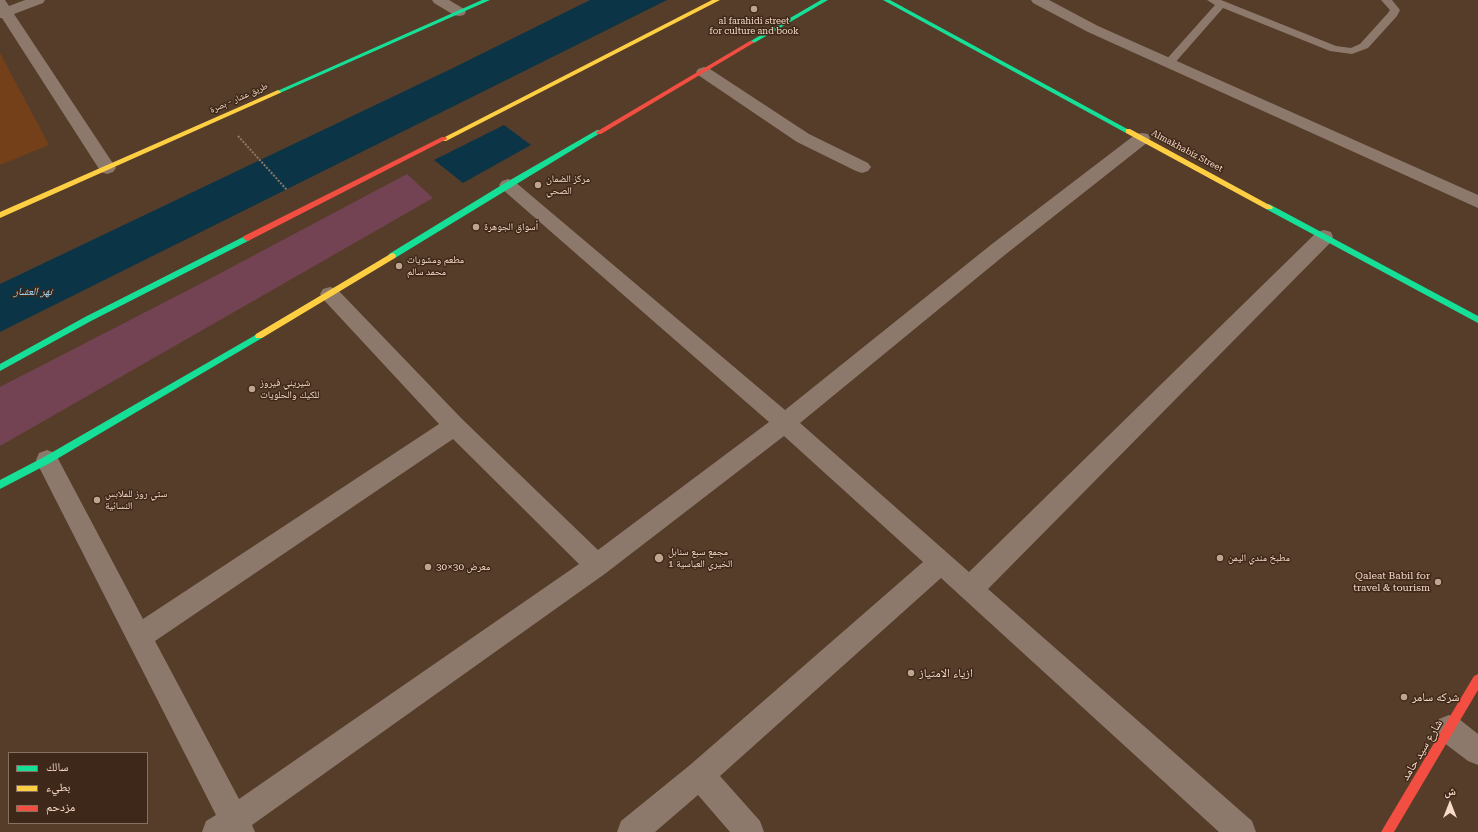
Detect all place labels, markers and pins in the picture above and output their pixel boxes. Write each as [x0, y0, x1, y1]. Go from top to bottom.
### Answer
marker: al farahidi street for culture and book [749, 4, 759, 14]
place label: al farahidi street for culture and book [709, 16, 799, 37]
place label: مركز الضمان الصحي [546, 173, 590, 196]
marker: مركز الضمان الصحي [533, 180, 543, 190]
place label: أسواق الجوهرة [484, 221, 538, 233]
marker: أسواق الجوهرة [471, 222, 481, 232]
place label: مطعم ومشويات محمد سالم [407, 254, 464, 278]
marker: مطعم ومشويات محمد سالم [394, 261, 404, 271]
place label: شيريني فيروز للكيك والحلويات [260, 377, 319, 400]
marker: شيريني فيروز للكيك والحلويات [247, 384, 257, 394]
place label: ستي روز للملابس النسائية [105, 488, 167, 512]
marker: ستي روز للملابس النسائية [92, 495, 102, 505]
place label: مجمع سبع سنابل الخيري العباسية 1 [668, 546, 732, 570]
marker: مجمع سبع سنابل الخيري العباسية 1 [653, 552, 665, 564]
place label: مطبخ مندي اليمن [1228, 552, 1290, 564]
marker: مطبخ مندي اليمن [1215, 553, 1225, 563]
place label: معرض 30×30 [436, 561, 490, 573]
marker: معرض 30×30 [423, 562, 433, 572]
place label: Qaleat Babil for travel & tourism [1353, 570, 1430, 594]
marker: Qaleat Babil for travel & tourism [1433, 577, 1443, 587]
place label: ازياء الامتياز [919, 666, 973, 680]
marker: ازياء الامتياز [906, 668, 916, 678]
place label: شركه سامر [1412, 690, 1459, 704]
marker: شركه سامر [1399, 692, 1409, 702]

